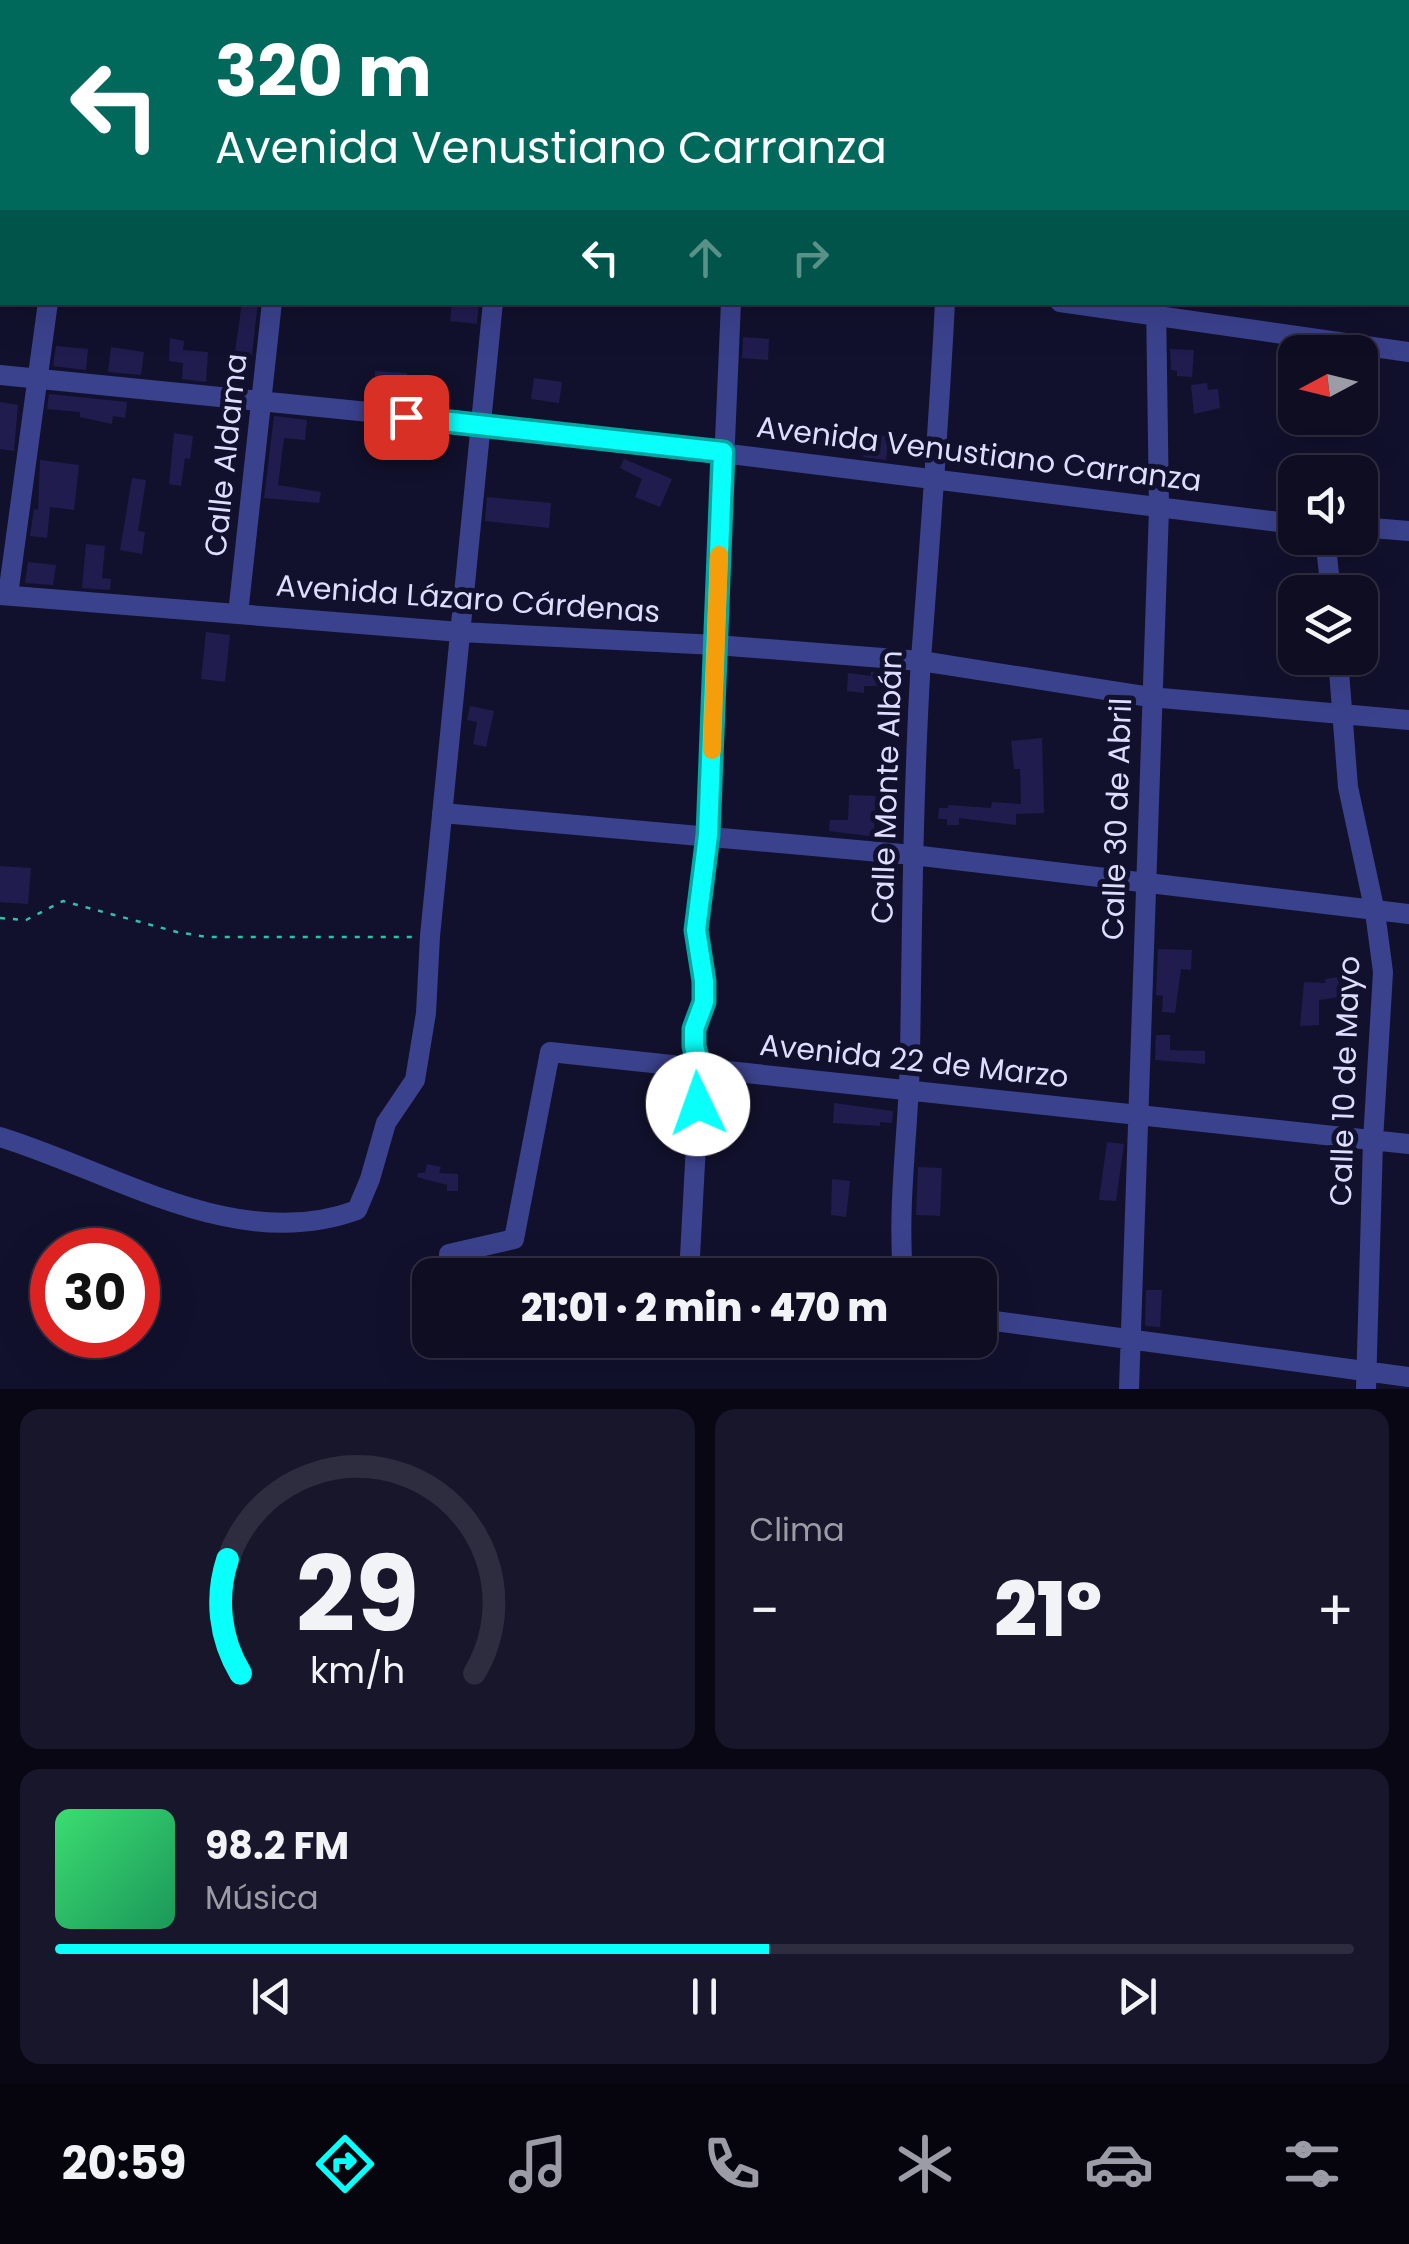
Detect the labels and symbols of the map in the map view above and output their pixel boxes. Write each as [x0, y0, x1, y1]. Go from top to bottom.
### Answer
north arrow [1278, 335, 1378, 435]
street label: Calle Aldama [193, 351, 258, 559]
pin [364, 375, 449, 460]
street label: Avenida Venustiano Carranza [754, 405, 1204, 502]
street label: Avenida Lázaro Cárdenas [274, 564, 662, 633]
street label: Calle Monte Albán [860, 649, 913, 925]
street label: Calle 30 de Abril [1091, 697, 1142, 941]
street label: Calle 10 de Mayo [1319, 955, 1370, 1207]
street label: Avenida 22 de Marzo [757, 1023, 1071, 1098]
position arrow [646, 1052, 750, 1156]
speed limit sign: 30 [30, 1228, 160, 1358]

